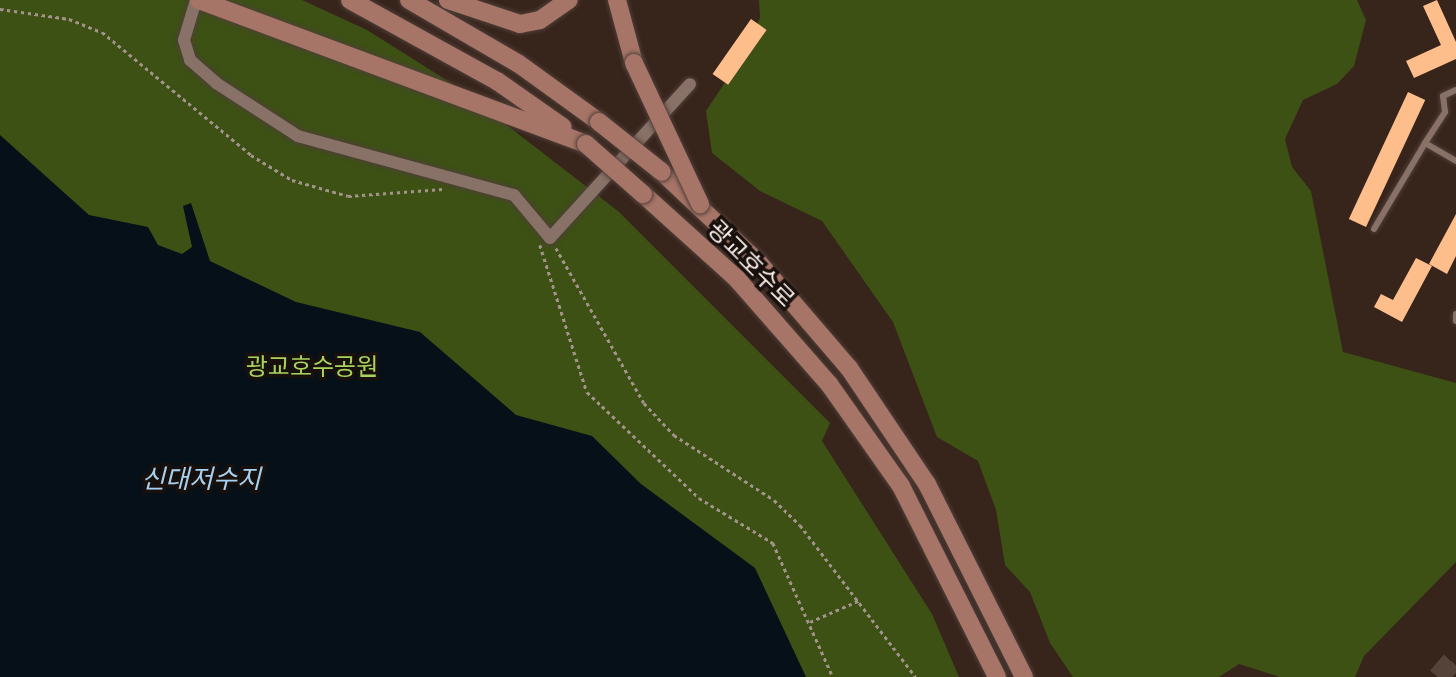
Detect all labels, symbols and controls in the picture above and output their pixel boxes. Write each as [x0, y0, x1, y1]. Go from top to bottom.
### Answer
street label: 광교호수로 [703, 214, 801, 312]
park label: 광교호수공원 [246, 352, 378, 380]
water label: 신대저수지 [141, 462, 261, 494]

